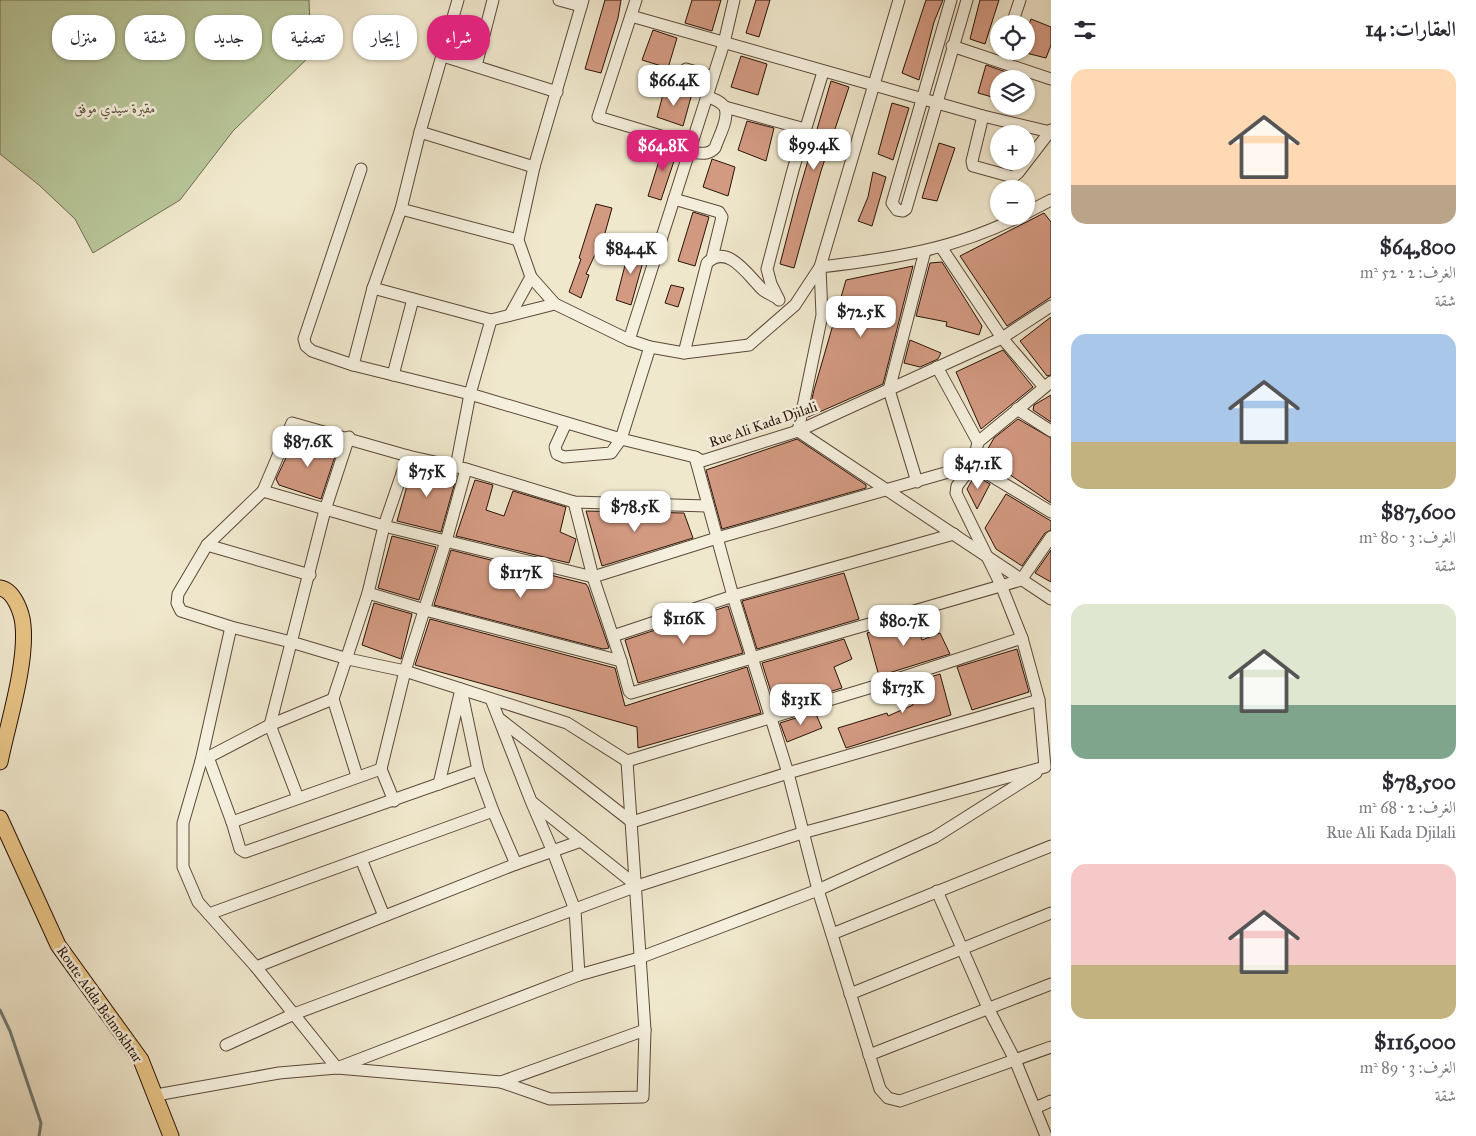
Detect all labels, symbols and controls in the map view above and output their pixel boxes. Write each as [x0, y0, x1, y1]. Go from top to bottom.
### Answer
chip: منزل [52, 15, 115, 60]
chip: شقة [125, 15, 185, 60]
chip: جديد [195, 15, 262, 60]
chip: تصفية [272, 15, 343, 60]
chip: إيجار [353, 15, 417, 60]
chip: شراء [427, 15, 490, 60]
map controls [990, 15, 1035, 225]
button: locate [990, 15, 1035, 60]
icon: filters [1071, 16, 1099, 44]
text: العقارات: 14 [1365, 16, 1456, 42]
pin: $66.4K [633, 64, 715, 107]
button: layers [990, 70, 1035, 115]
text: $66.4K [649, 71, 699, 90]
park label: مقبرة سيدي موفق [74, 100, 156, 120]
icon: home [1219, 102, 1309, 192]
button: + [990, 125, 1035, 170]
pin: $99.4K [773, 128, 855, 171]
pin: $64.8K [622, 130, 704, 172]
text: $99.4K [789, 135, 839, 154]
text: $64.8K [638, 136, 688, 155]
button: − [990, 180, 1035, 225]
pin: $84.4K [590, 232, 672, 275]
text: $64,800 [1379, 234, 1456, 260]
text: $84.4K [605, 239, 657, 258]
text: الغرف: 2 · 52 m² [1360, 263, 1456, 282]
text: شقة [1435, 291, 1456, 310]
pin: $72.5K [820, 296, 902, 338]
text: $72.5K [837, 302, 885, 321]
icon: home [1219, 367, 1309, 457]
street label: Rue Ali Kada Djilali [707, 398, 820, 451]
pin: $87.6K [267, 426, 349, 468]
text: $87.6K [283, 432, 333, 451]
pin: $47.1K [937, 448, 1019, 490]
text: $47.1K [954, 454, 1002, 473]
pin: $75K [397, 456, 457, 498]
text: $75K [409, 462, 445, 481]
pin: $78.5K [594, 490, 676, 533]
text: $78.5K [611, 497, 659, 516]
text: $87,600 [1381, 499, 1456, 525]
text: الغرف: 3 · 80 m² [1359, 528, 1456, 547]
pin: $117K [486, 556, 556, 599]
text: شقة [1435, 556, 1456, 575]
text: $117K [500, 563, 542, 582]
pin: $116K [649, 602, 719, 645]
pin: $80.7K [863, 604, 945, 647]
text: $116K [663, 609, 705, 628]
text: $80.7K [879, 611, 929, 630]
icon: home [1219, 636, 1309, 726]
pin: $173K [868, 672, 938, 714]
text: $173K [882, 678, 924, 697]
pin: $131K [766, 684, 836, 726]
text: $131K [781, 690, 821, 709]
text: $78,500 [1382, 769, 1456, 795]
text: الغرف: 2 · 68 m² [1359, 798, 1456, 817]
text: Rue Ali Kada Djilali [1326, 823, 1456, 842]
icon: home [1219, 897, 1309, 987]
street label: Route Adda Belmokhtar [53, 943, 147, 1066]
text: $116,000 [1374, 1029, 1456, 1055]
text: الغرف: 3 · 89 m² [1360, 1058, 1456, 1077]
text: شقة [1435, 1086, 1456, 1105]

